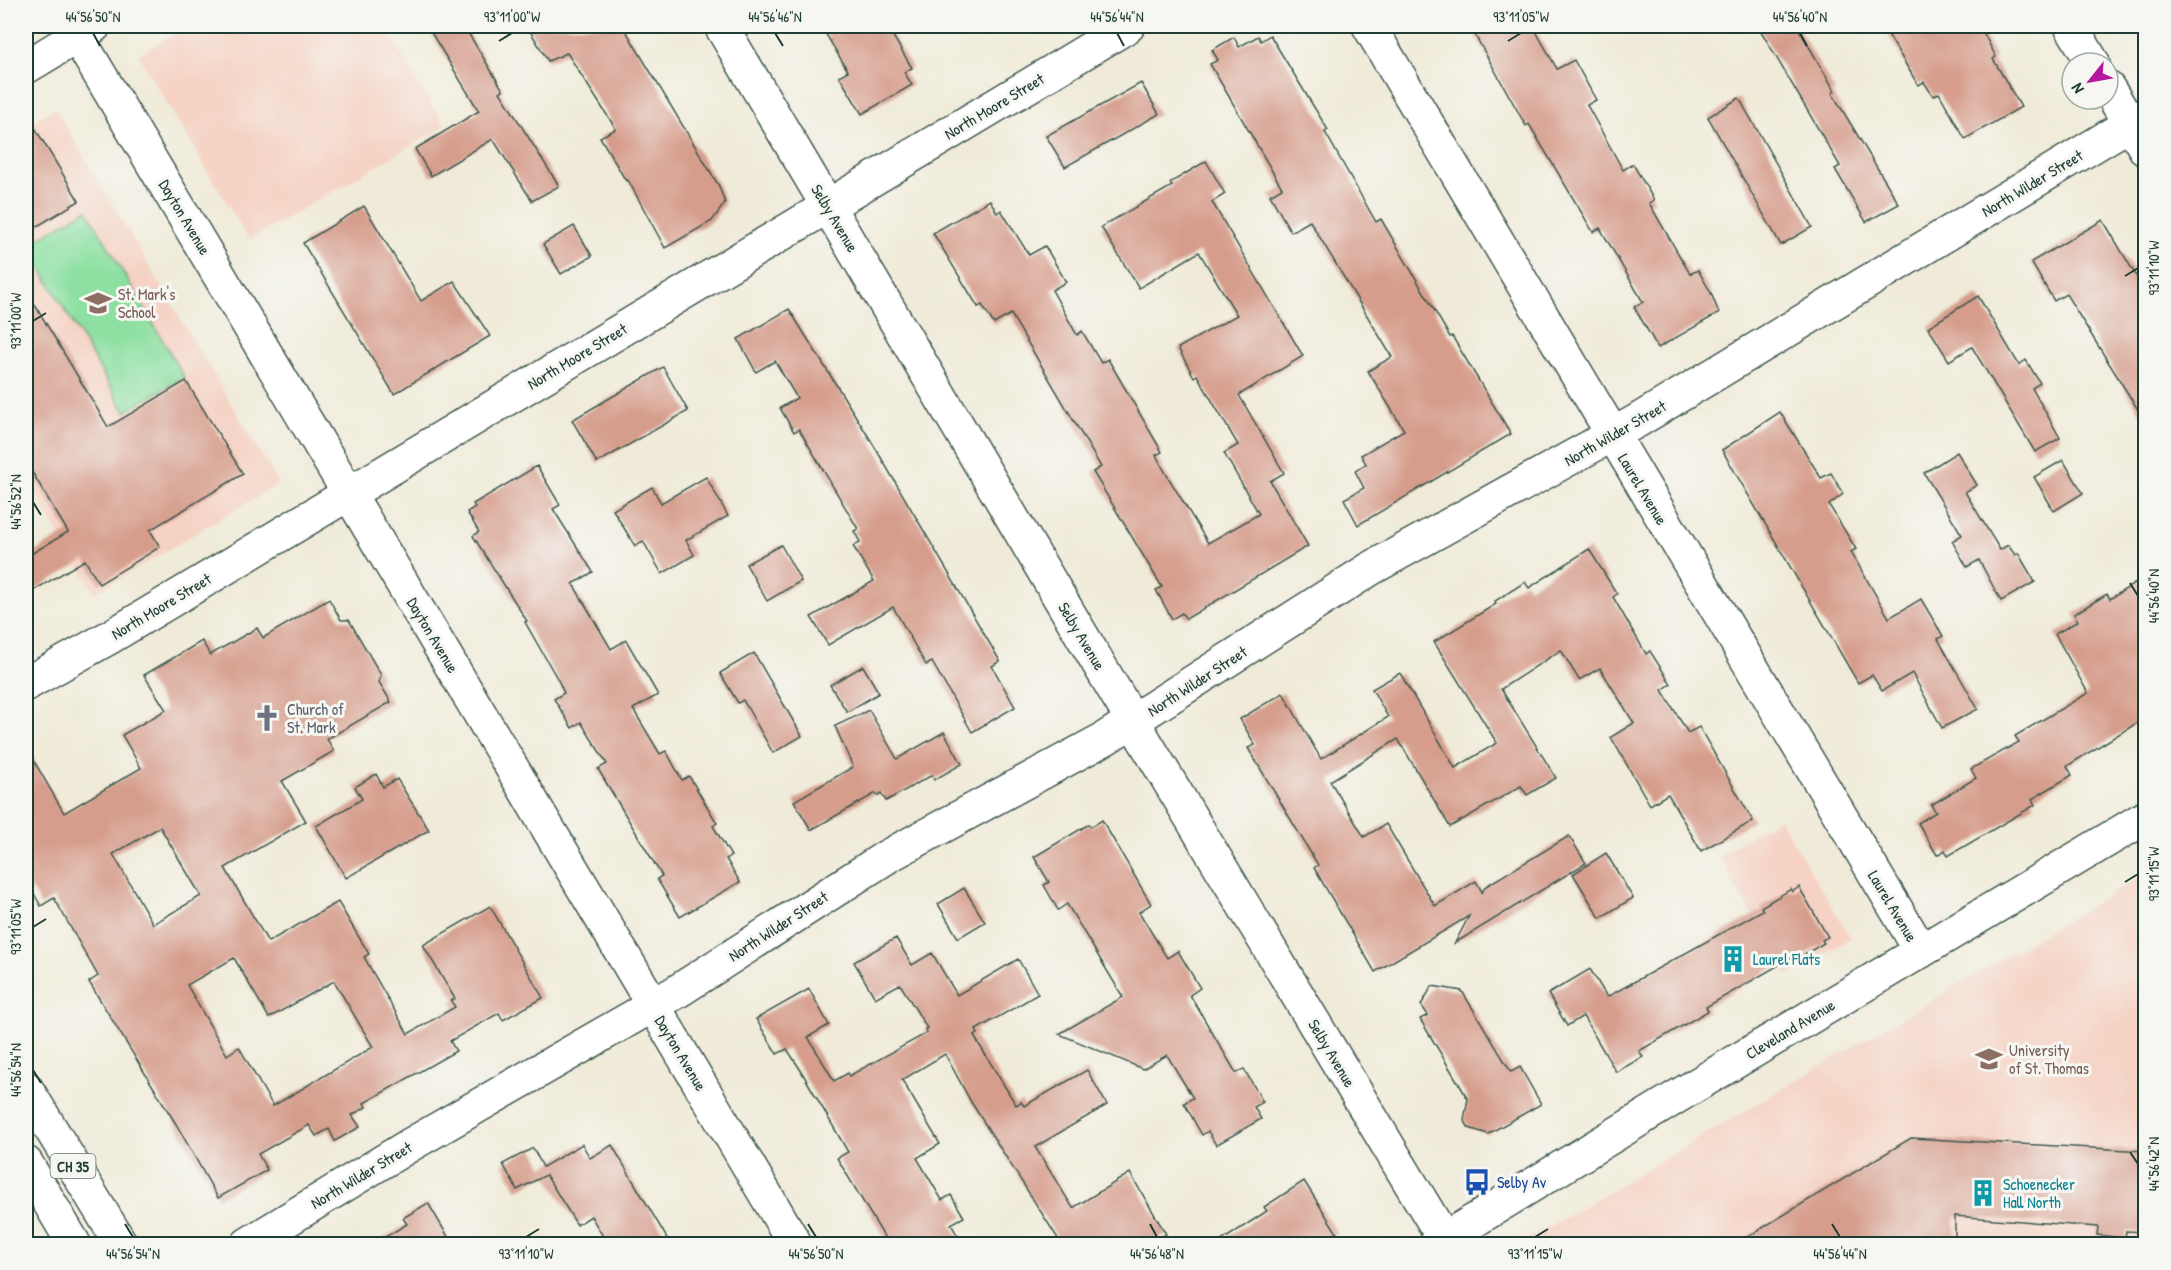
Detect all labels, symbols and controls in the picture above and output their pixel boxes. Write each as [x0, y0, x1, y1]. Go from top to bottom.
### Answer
text: 44°56'50"N [65, 6, 121, 27]
text: 93°11'00"W [484, 6, 541, 27]
text: 44°56'46"N [748, 6, 802, 27]
text: 44°56'44"N [1090, 6, 1144, 27]
text: 93°11'05"W [1493, 6, 1550, 27]
text: 44°56'40"N [1773, 6, 1827, 27]
north arrow [2060, 51, 2120, 111]
street label: North Moore Street [940, 67, 1048, 145]
text: N [2065, 79, 2089, 98]
street label: North Wilder Street [1977, 144, 2087, 222]
street label: Dayton Avenue [154, 175, 216, 259]
street label: Selby Avenue [806, 180, 864, 257]
text: 93°11'10"W [2143, 240, 2164, 296]
place label: St. Mark's School [118, 283, 175, 323]
school or university icon: St. Mark's School [83, 288, 113, 318]
text: 93°11'00"W [5, 292, 26, 349]
street label: North Moore Street [523, 317, 631, 395]
street label: North Wilder Street [1560, 395, 1670, 471]
street label: Laurel Avenue [1613, 449, 1673, 529]
text: 44°56'52"N [5, 474, 26, 530]
street label: North Moore Street [107, 567, 215, 645]
text: 44°56'40"N [2143, 569, 2164, 623]
street label: Dayton Avenue [402, 593, 464, 677]
street label: Selby Avenue [1053, 598, 1111, 675]
street label: North Wilder Street [1143, 640, 1251, 721]
place label: Church of St. Mark [287, 698, 344, 738]
church icon: Church of St. Mark [252, 703, 282, 733]
text: 93°11'15"W [2143, 846, 2164, 901]
street label: Laurel Avenue [1863, 866, 1923, 946]
street label: North Wilder Street [724, 885, 832, 966]
text: 93°11'05"W [5, 898, 26, 955]
building icon: Laurel Flats [1718, 944, 1748, 974]
place label: Laurel Flats [1753, 948, 1820, 970]
street label: Cleveland Avenue [1741, 993, 1839, 1064]
street label: Dayton Avenue [650, 1011, 712, 1095]
street label: Selby Avenue [1303, 1015, 1361, 1092]
place label: University of St. Thomas [2009, 1039, 2089, 1079]
text: 44°56'54"N [5, 1043, 26, 1097]
school or university icon: University of St. Thomas [1974, 1044, 2004, 1074]
street label: North Wilder Street [306, 1136, 416, 1214]
text: 44°56'42"N [2143, 1137, 2164, 1191]
road number: CH 35 [50, 1154, 96, 1178]
bus stop icon: Selby Av [1462, 1167, 1492, 1197]
place label: Selby Av [1497, 1171, 1547, 1193]
place label: Schoenecker Hall North [2003, 1173, 2075, 1213]
building icon: Schoenecker Hall North [1968, 1178, 1998, 1208]
text: 44°56'54"N [106, 1243, 160, 1264]
text: 93°11'10"W [498, 1243, 554, 1264]
text: 44°56'50"N [788, 1243, 844, 1264]
text: 44°56'48"N [1130, 1243, 1184, 1264]
text: 93°11'15"W [1508, 1243, 1563, 1264]
text: 44°56'44"N [1813, 1243, 1867, 1264]

